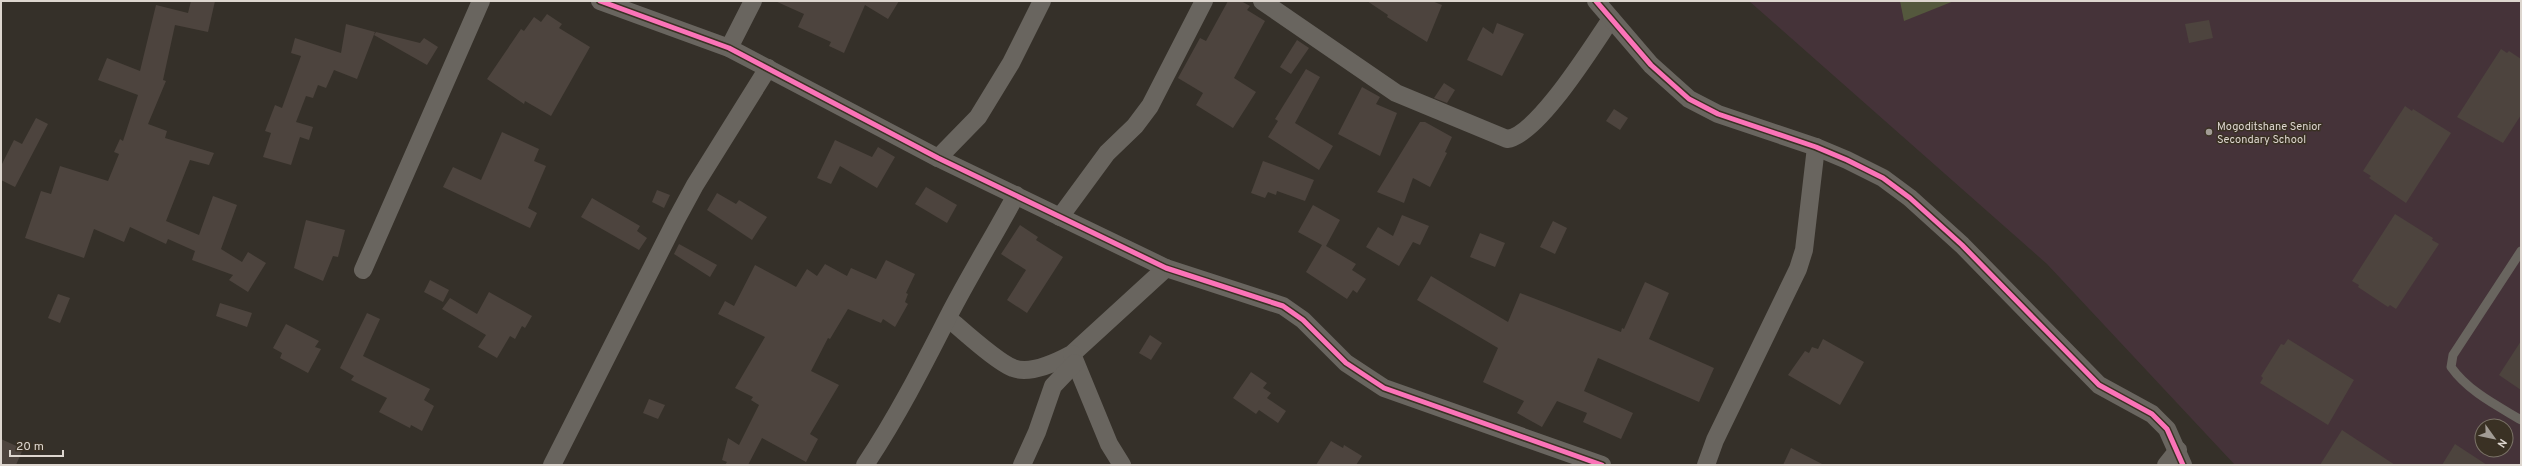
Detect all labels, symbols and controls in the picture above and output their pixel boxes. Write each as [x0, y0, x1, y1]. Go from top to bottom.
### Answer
place label: Mogoditshane Senior Secondary School [2217, 120, 2322, 147]
marker: Mogoditshane Senior Secondary School [2204, 127, 2214, 137]
north arrow [2474, 418, 2514, 458]
scale bar [10, 432, 63, 458]
text: N [2494, 436, 2510, 450]
text: 20 m [16, 439, 44, 455]

